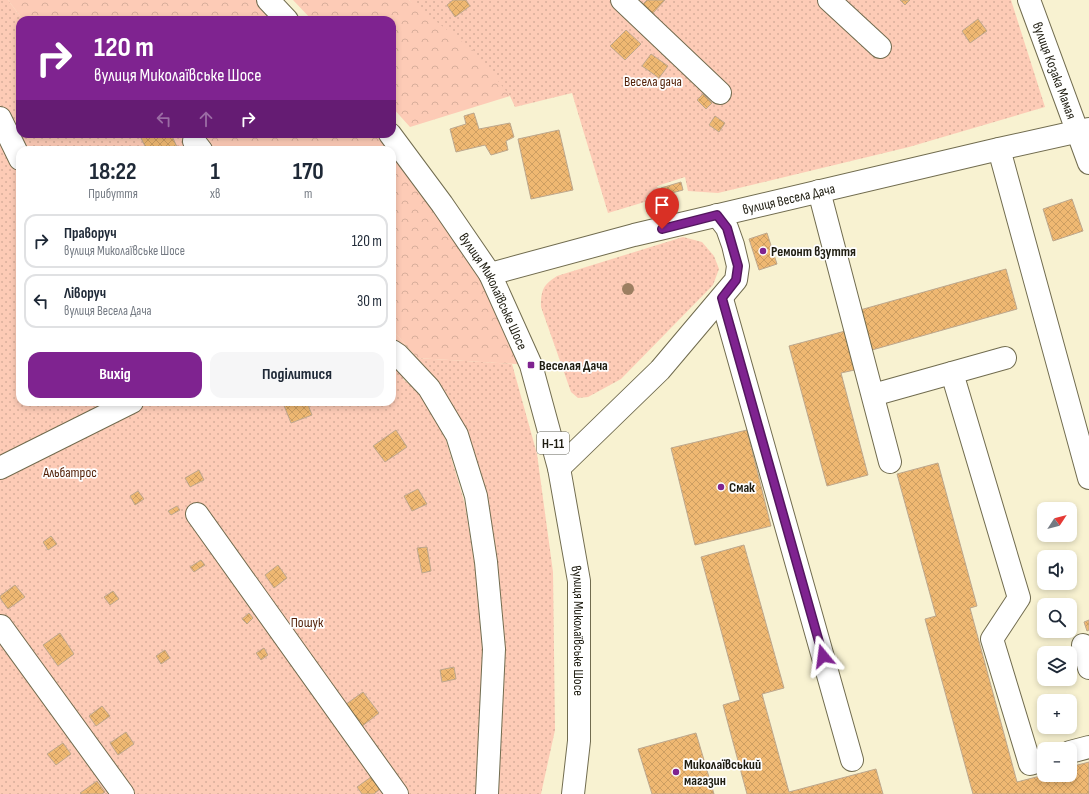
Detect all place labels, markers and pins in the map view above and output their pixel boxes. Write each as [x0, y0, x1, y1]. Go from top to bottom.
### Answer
pin [645, 188, 679, 229]
place label: Ремонт взуття [771, 243, 856, 260]
marker: Ремонт взуття [758, 246, 768, 256]
place label: Веселая Дача [539, 357, 608, 374]
marker: Веселая Дача [526, 360, 536, 370]
place label: Смак [729, 479, 755, 496]
marker: Смак [716, 482, 726, 492]
place label: Миколаївський магазин [684, 756, 761, 789]
marker: Миколаївський магазин [671, 767, 681, 777]

